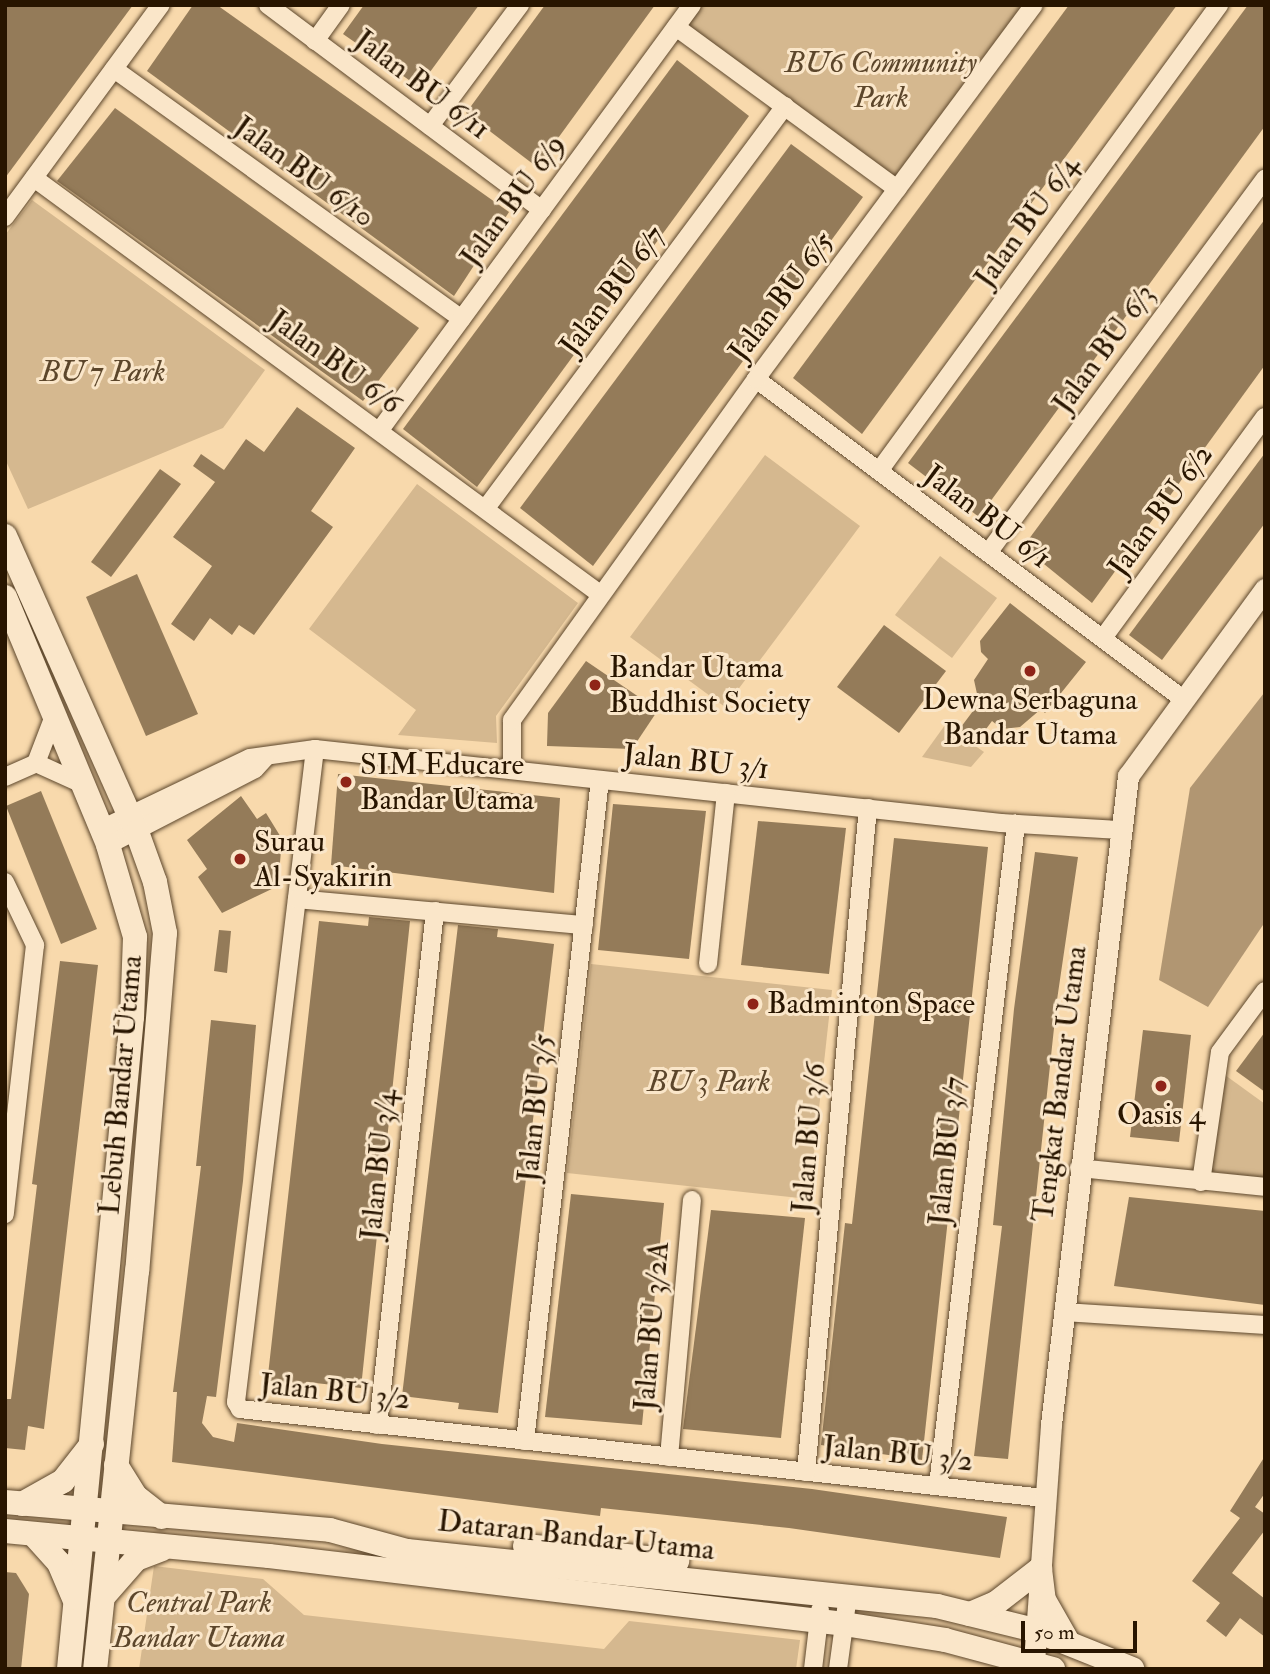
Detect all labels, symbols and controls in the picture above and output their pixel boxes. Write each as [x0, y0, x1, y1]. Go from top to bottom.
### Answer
street label: Jalan BU 6/11 [347, 22, 497, 148]
park label: BU6 Community Park [785, 45, 977, 116]
street label: Jalan BU 6/10 [227, 109, 381, 235]
street label: Jalan BU 6/9 [453, 128, 573, 274]
street label: Jalan BU 6/4 [967, 149, 1087, 295]
street label: Jalan BU 6/7 [553, 219, 673, 363]
street label: Jalan BU 6/5 [722, 225, 842, 369]
street label: Jalan BU 6/3 [1045, 277, 1163, 421]
street label: Jalan BU 6/6 [262, 302, 408, 422]
park label: BU 7 Park [40, 354, 166, 390]
street label: Jalan BU 6/2 [1101, 438, 1221, 584]
street label: Jalan BU 6/1 [916, 457, 1058, 577]
place label: Bandar Utama Buddhist Society [609, 650, 810, 720]
marker: Dewna Serbaguna Bandar Utama [1022, 663, 1038, 679]
marker: Bandar Utama Buddhist Society [587, 677, 603, 693]
place label: Dewna Serbaguna Bandar Utama [922, 682, 1138, 752]
street label: Jalan BU 3/1 [621, 736, 771, 788]
place label: SIM Educare Bandar Utama [360, 747, 534, 818]
marker: SIM Educare Bandar Utama [338, 774, 354, 790]
place label: Surau Al-Syakirin [254, 824, 392, 894]
marker: Surau Al-Syakirin [232, 851, 248, 867]
street label: Tengkat Bandar Utama [1025, 944, 1095, 1224]
street label: Lebuh Bandar Utama [92, 954, 150, 1216]
place label: Badminton Space [767, 986, 975, 1022]
marker: Badminton Space [745, 996, 761, 1012]
street label: Jalan BU 3/5 [510, 1032, 562, 1184]
street label: Jalan BU 3/6 [784, 1061, 834, 1215]
park label: BU 3 Park [647, 1064, 771, 1100]
street label: Jalan BU 3/7 [921, 1075, 973, 1227]
marker: Oasis 4 [1153, 1078, 1169, 1094]
street label: Jalan BU 3/4 [353, 1088, 405, 1242]
place label: Oasis 4 [1117, 1097, 1205, 1133]
street label: Jalan BU 3/2A [627, 1240, 677, 1412]
street label: Jalan BU 3/2 [258, 1366, 412, 1418]
street label: Jalan BU 3/2 [821, 1428, 975, 1480]
street label: Dataran Bandar Utama [436, 1504, 716, 1568]
park label: Central Park Bandar Utama [113, 1585, 285, 1656]
scale bar [1025, 1608, 1140, 1652]
text: 50 m [1034, 1619, 1075, 1646]

